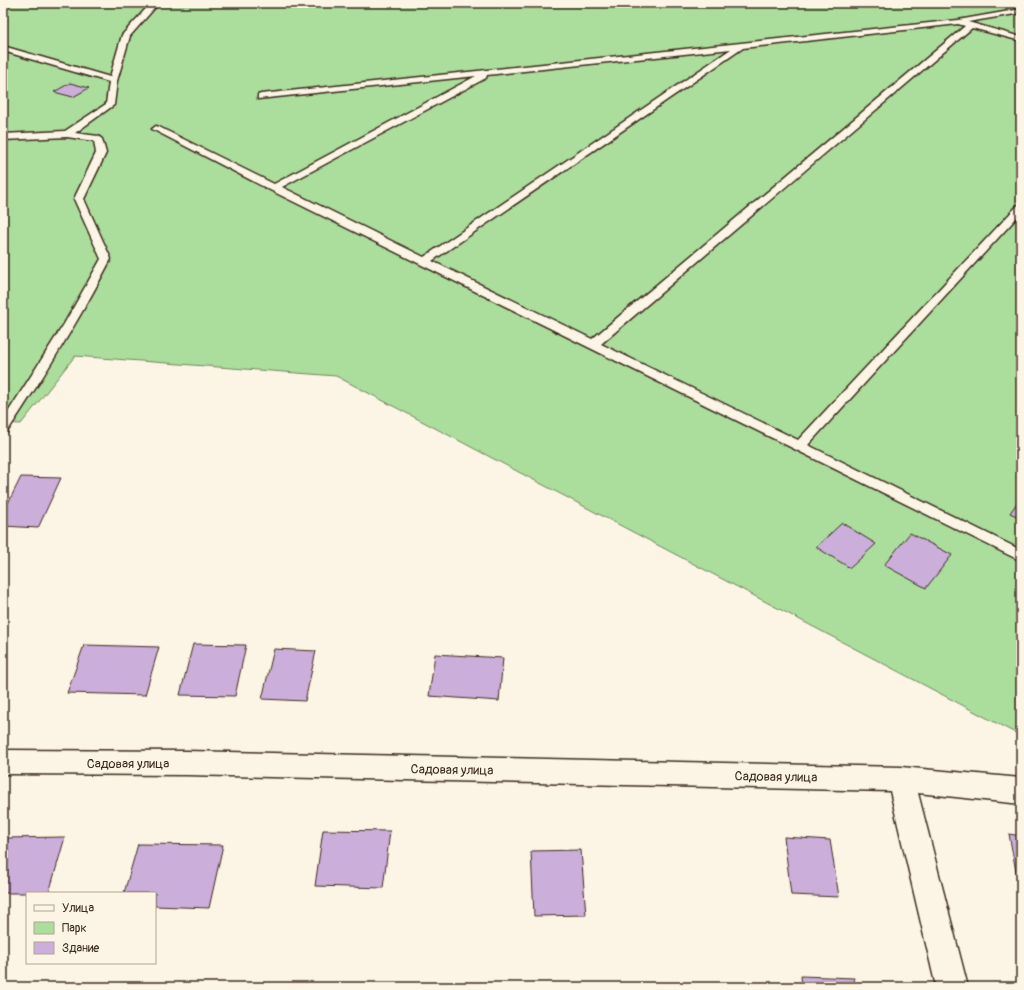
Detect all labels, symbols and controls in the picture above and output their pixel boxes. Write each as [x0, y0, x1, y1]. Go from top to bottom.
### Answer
street label: Садовая улица [87, 756, 169, 772]
street label: Садовая улица [411, 761, 493, 779]
street label: Садовая улица [735, 768, 817, 786]
legend [26, 892, 156, 964]
text: Улица [62, 901, 94, 916]
text: Парк [62, 921, 87, 936]
text: Здание [62, 941, 99, 956]

